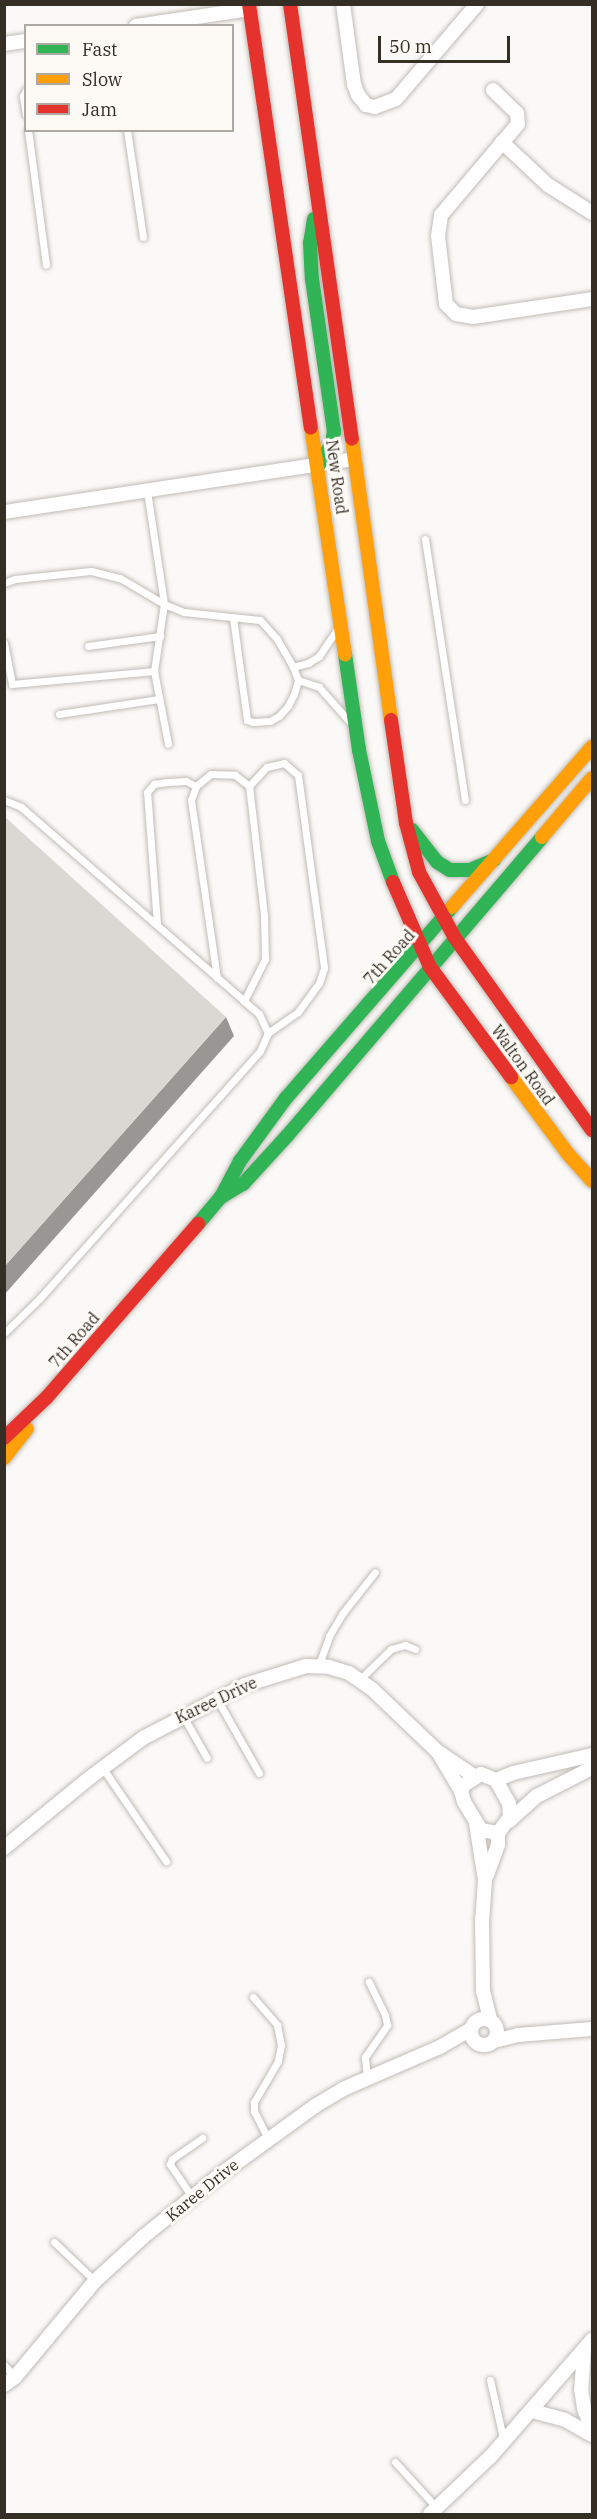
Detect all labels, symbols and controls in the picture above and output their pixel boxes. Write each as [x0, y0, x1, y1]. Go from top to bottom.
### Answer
legend [24, 24, 234, 132]
scale bar [381, 24, 513, 62]
text: 50 m [389, 35, 432, 58]
text: Fast [82, 38, 117, 61]
text: Slow [82, 68, 122, 91]
text: Jam [82, 98, 117, 121]
street label: New Road [322, 438, 352, 516]
street label: 7th Road [359, 926, 419, 988]
street label: Walton Road [487, 1021, 559, 1109]
street label: 7th Road [45, 1308, 103, 1372]
street label: Karee Drive [172, 1673, 260, 1727]
street label: Karee Drive [162, 2155, 242, 2225]

